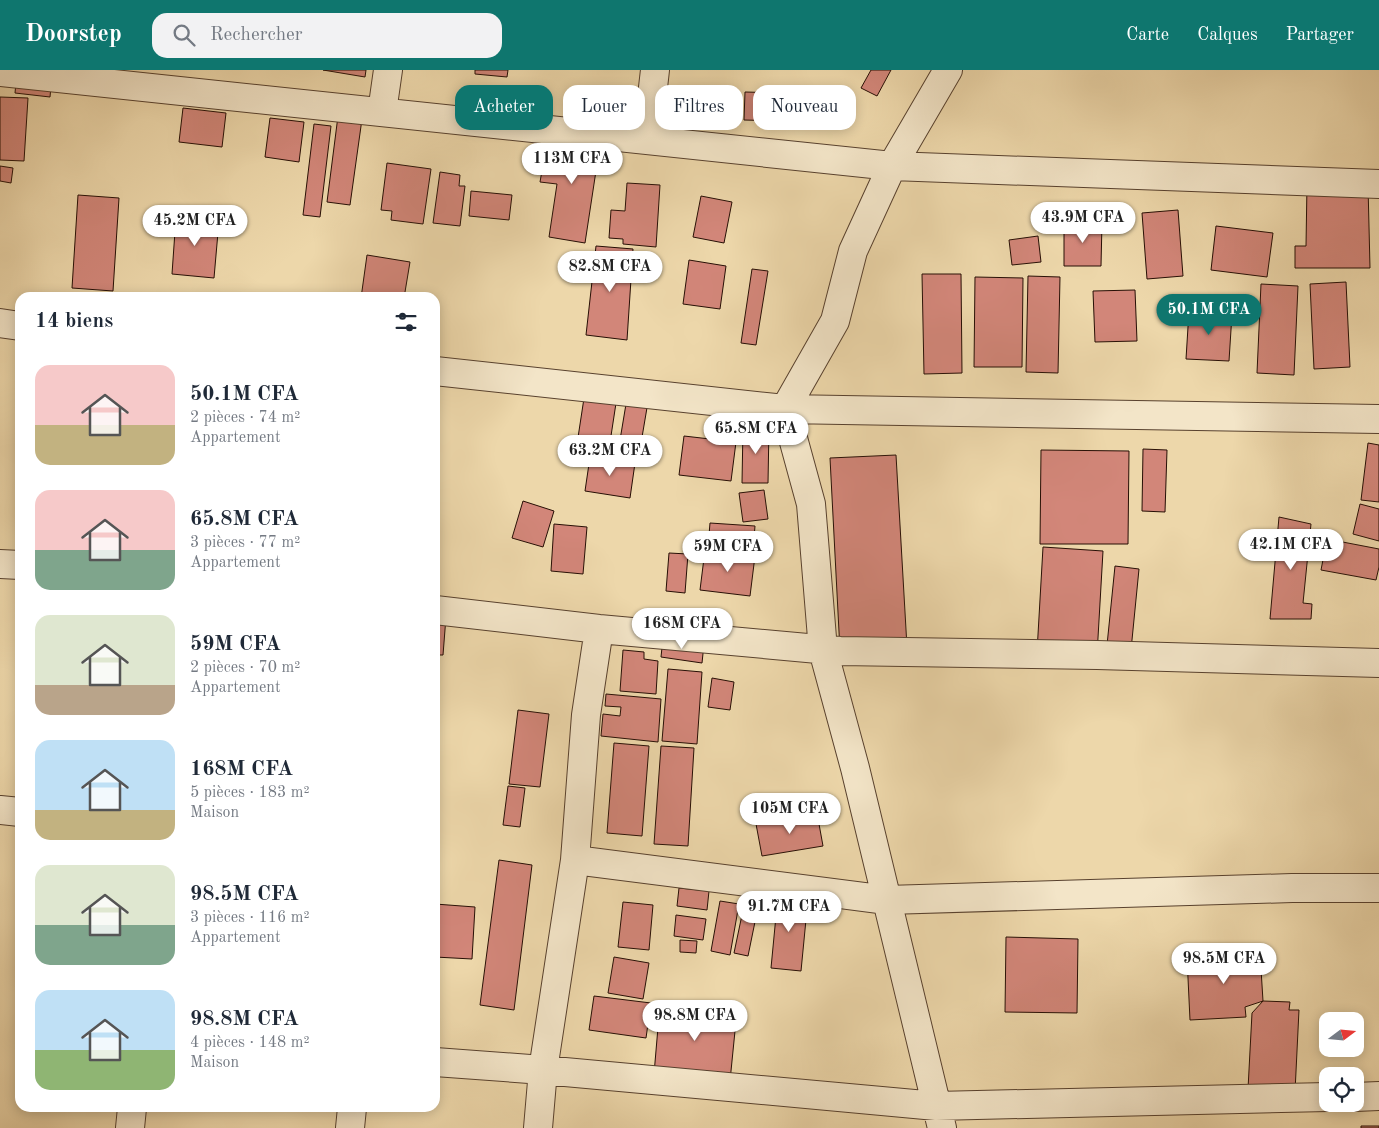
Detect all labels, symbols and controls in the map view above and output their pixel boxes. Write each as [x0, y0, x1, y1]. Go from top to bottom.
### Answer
search box [152, 13, 502, 58]
icon: search [170, 21, 198, 49]
text: Doorstep [25, 23, 122, 47]
text: Rechercher [210, 26, 303, 45]
text: Carte [1126, 26, 1169, 44]
text: Calques [1197, 26, 1258, 44]
text: Partager [1286, 26, 1354, 44]
chip: Acheter [455, 85, 553, 130]
chip: Louer [563, 85, 645, 130]
chip: Filtres [655, 85, 743, 130]
chip: Nouveau [753, 85, 856, 130]
pin: 113M CFA [520, 142, 624, 185]
text: 113M CFA [533, 151, 611, 167]
pin: 43.9M CFA [1026, 202, 1140, 244]
pin: 45.2M CFA [138, 204, 252, 247]
text: 43.9M CFA [1042, 210, 1124, 226]
text: 45.2M CFA [154, 213, 236, 229]
pin: 82.8M CFA [553, 250, 667, 293]
text: 82.8M CFA [569, 259, 651, 275]
pin: 50.1M CFA [1152, 294, 1266, 336]
text: 50.1M CFA [1168, 302, 1250, 318]
icon: filters [392, 308, 420, 336]
text: 14 biens [35, 311, 113, 332]
text: 50.1M CFA [190, 384, 299, 405]
icon: home [75, 385, 135, 445]
text: 2 pièces · 74 m² [190, 410, 300, 426]
pin: 65.8M CFA [699, 412, 813, 455]
text: 65.8M CFA [715, 421, 797, 437]
text: Appartement [190, 430, 281, 446]
pin: 63.2M CFA [553, 434, 667, 477]
text: 63.2M CFA [569, 443, 651, 459]
text: 65.8M CFA [190, 509, 299, 530]
icon: home [75, 510, 135, 570]
pin: 42.1M CFA [1234, 528, 1348, 571]
pin: 59M CFA [682, 530, 774, 573]
text: 3 pièces · 77 m² [190, 535, 300, 551]
text: 42.1M CFA [1250, 537, 1332, 553]
text: 59M CFA [693, 539, 763, 555]
text: Appartement [190, 555, 281, 571]
pin: 168M CFA [630, 608, 734, 650]
text: 168M CFA [643, 616, 721, 632]
text: 59M CFA [190, 634, 281, 655]
icon: home [75, 635, 135, 695]
text: 2 pièces · 70 m² [190, 660, 300, 676]
text: Appartement [190, 680, 281, 696]
text: 168M CFA [190, 759, 293, 780]
icon: home [75, 760, 135, 820]
text: 5 pièces · 183 m² [190, 785, 310, 801]
pin: 105M CFA [738, 792, 842, 835]
text: 105M CFA [751, 801, 829, 817]
text: Maison [190, 805, 239, 821]
text: 98.5M CFA [190, 884, 299, 905]
icon: home [75, 885, 135, 945]
pin: 91.7M CFA [732, 890, 846, 933]
text: 91.7M CFA [748, 899, 830, 915]
text: 3 pièces · 116 m² [190, 910, 310, 926]
text: Appartement [190, 930, 281, 946]
pin: 98.5M CFA [1167, 942, 1281, 985]
text: 98.5M CFA [1183, 951, 1265, 967]
pin: 98.8M CFA [638, 1000, 752, 1042]
text: 98.8M CFA [654, 1008, 736, 1024]
text: 98.8M CFA [190, 1009, 299, 1030]
icon: home [75, 1010, 135, 1070]
north arrow [1319, 1012, 1364, 1058]
map controls [1319, 1012, 1364, 1112]
text: 4 pièces · 148 m² [190, 1035, 310, 1051]
text: Maison [190, 1055, 239, 1071]
button: locate [1319, 1067, 1364, 1112]

